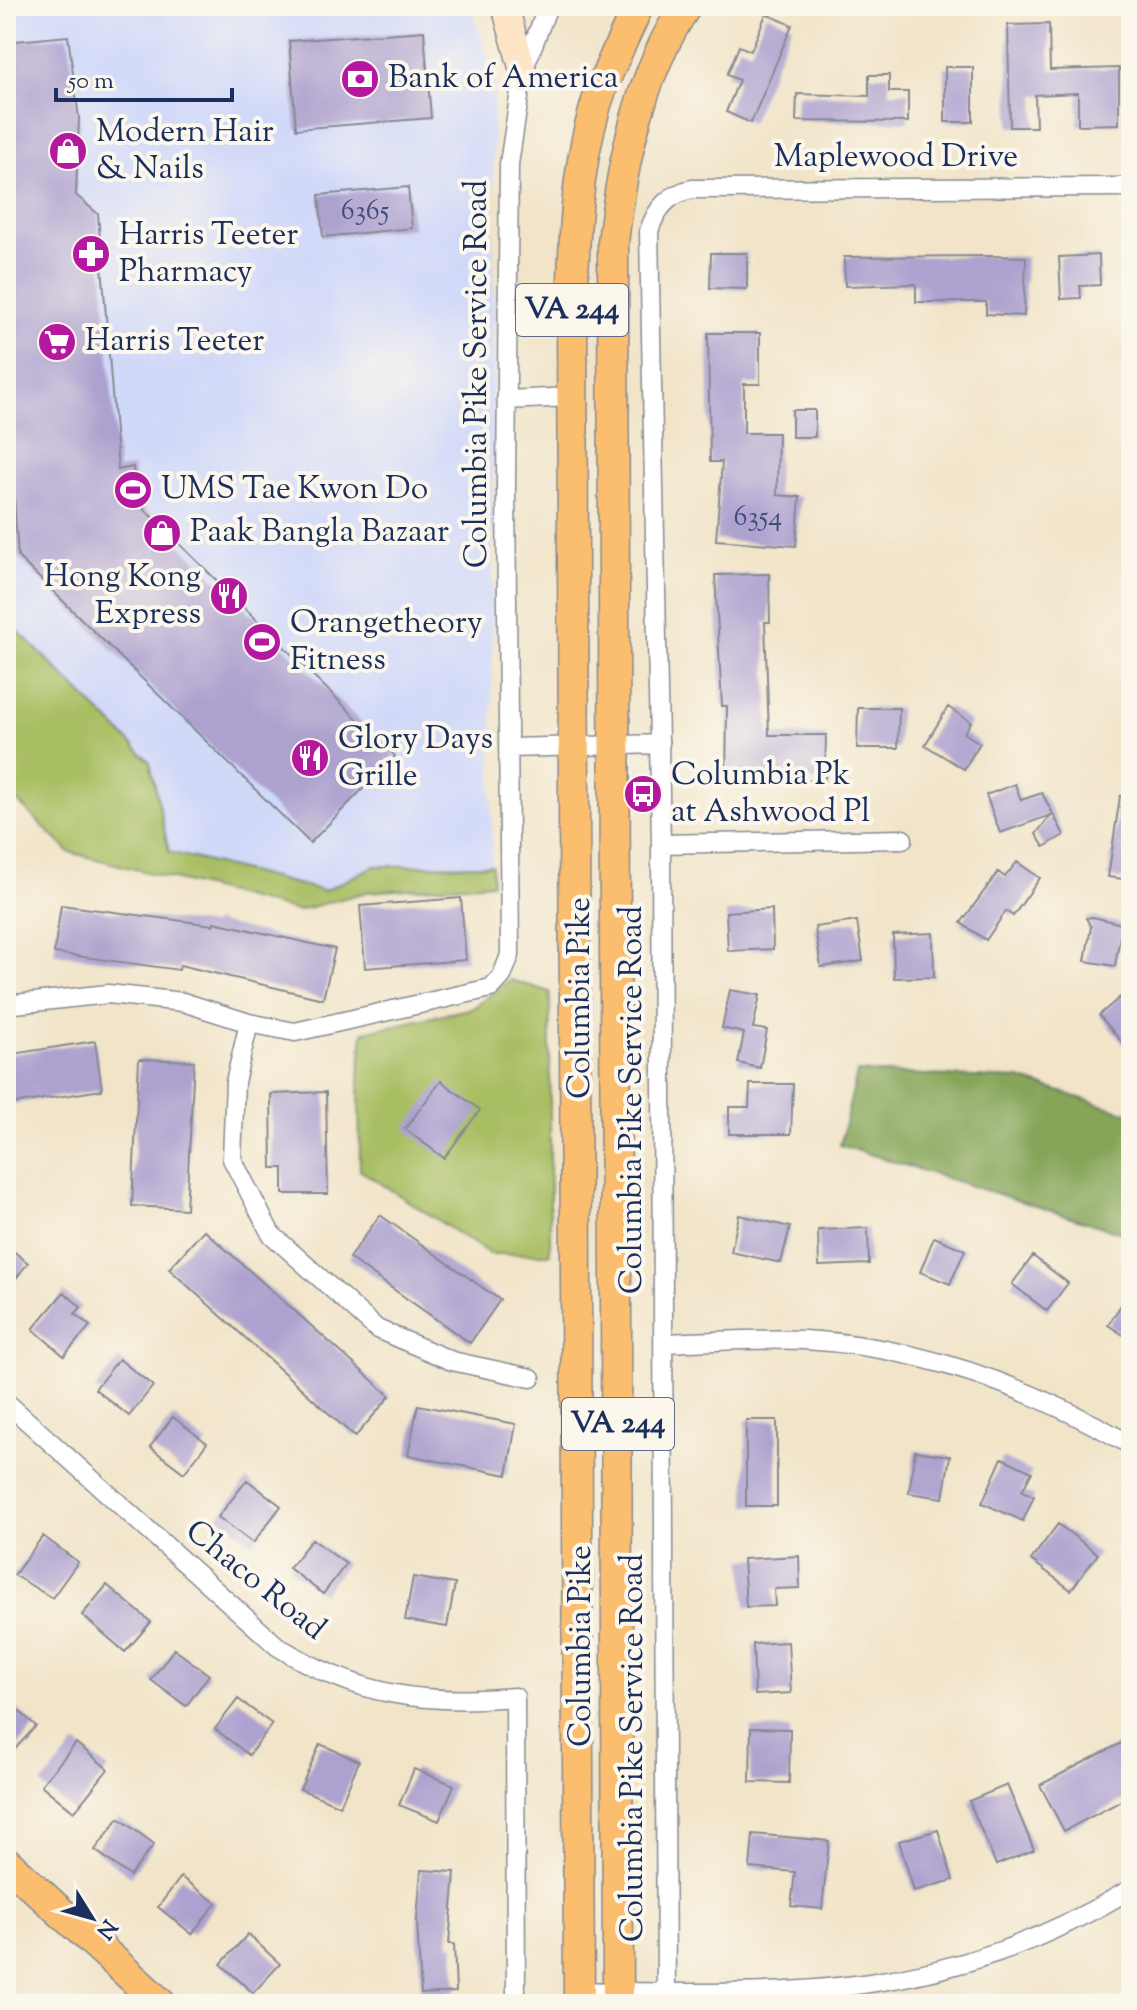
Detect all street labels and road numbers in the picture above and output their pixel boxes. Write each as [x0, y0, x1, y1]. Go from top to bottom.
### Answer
street label: Maplewood Drive [774, 135, 1018, 181]
street label: Columbia Pike Service Road [455, 180, 501, 568]
road number: VA 244 [516, 284, 628, 336]
street label: Columbia Pike [558, 897, 604, 1099]
street label: Columbia Pike Service Road [610, 906, 656, 1294]
road number: VA 244 [562, 1398, 674, 1450]
street label: Chaco Road [175, 1510, 335, 1652]
street label: Columbia Pike [559, 1545, 605, 1747]
street label: Columbia Pike Service Road [611, 1554, 657, 1942]

